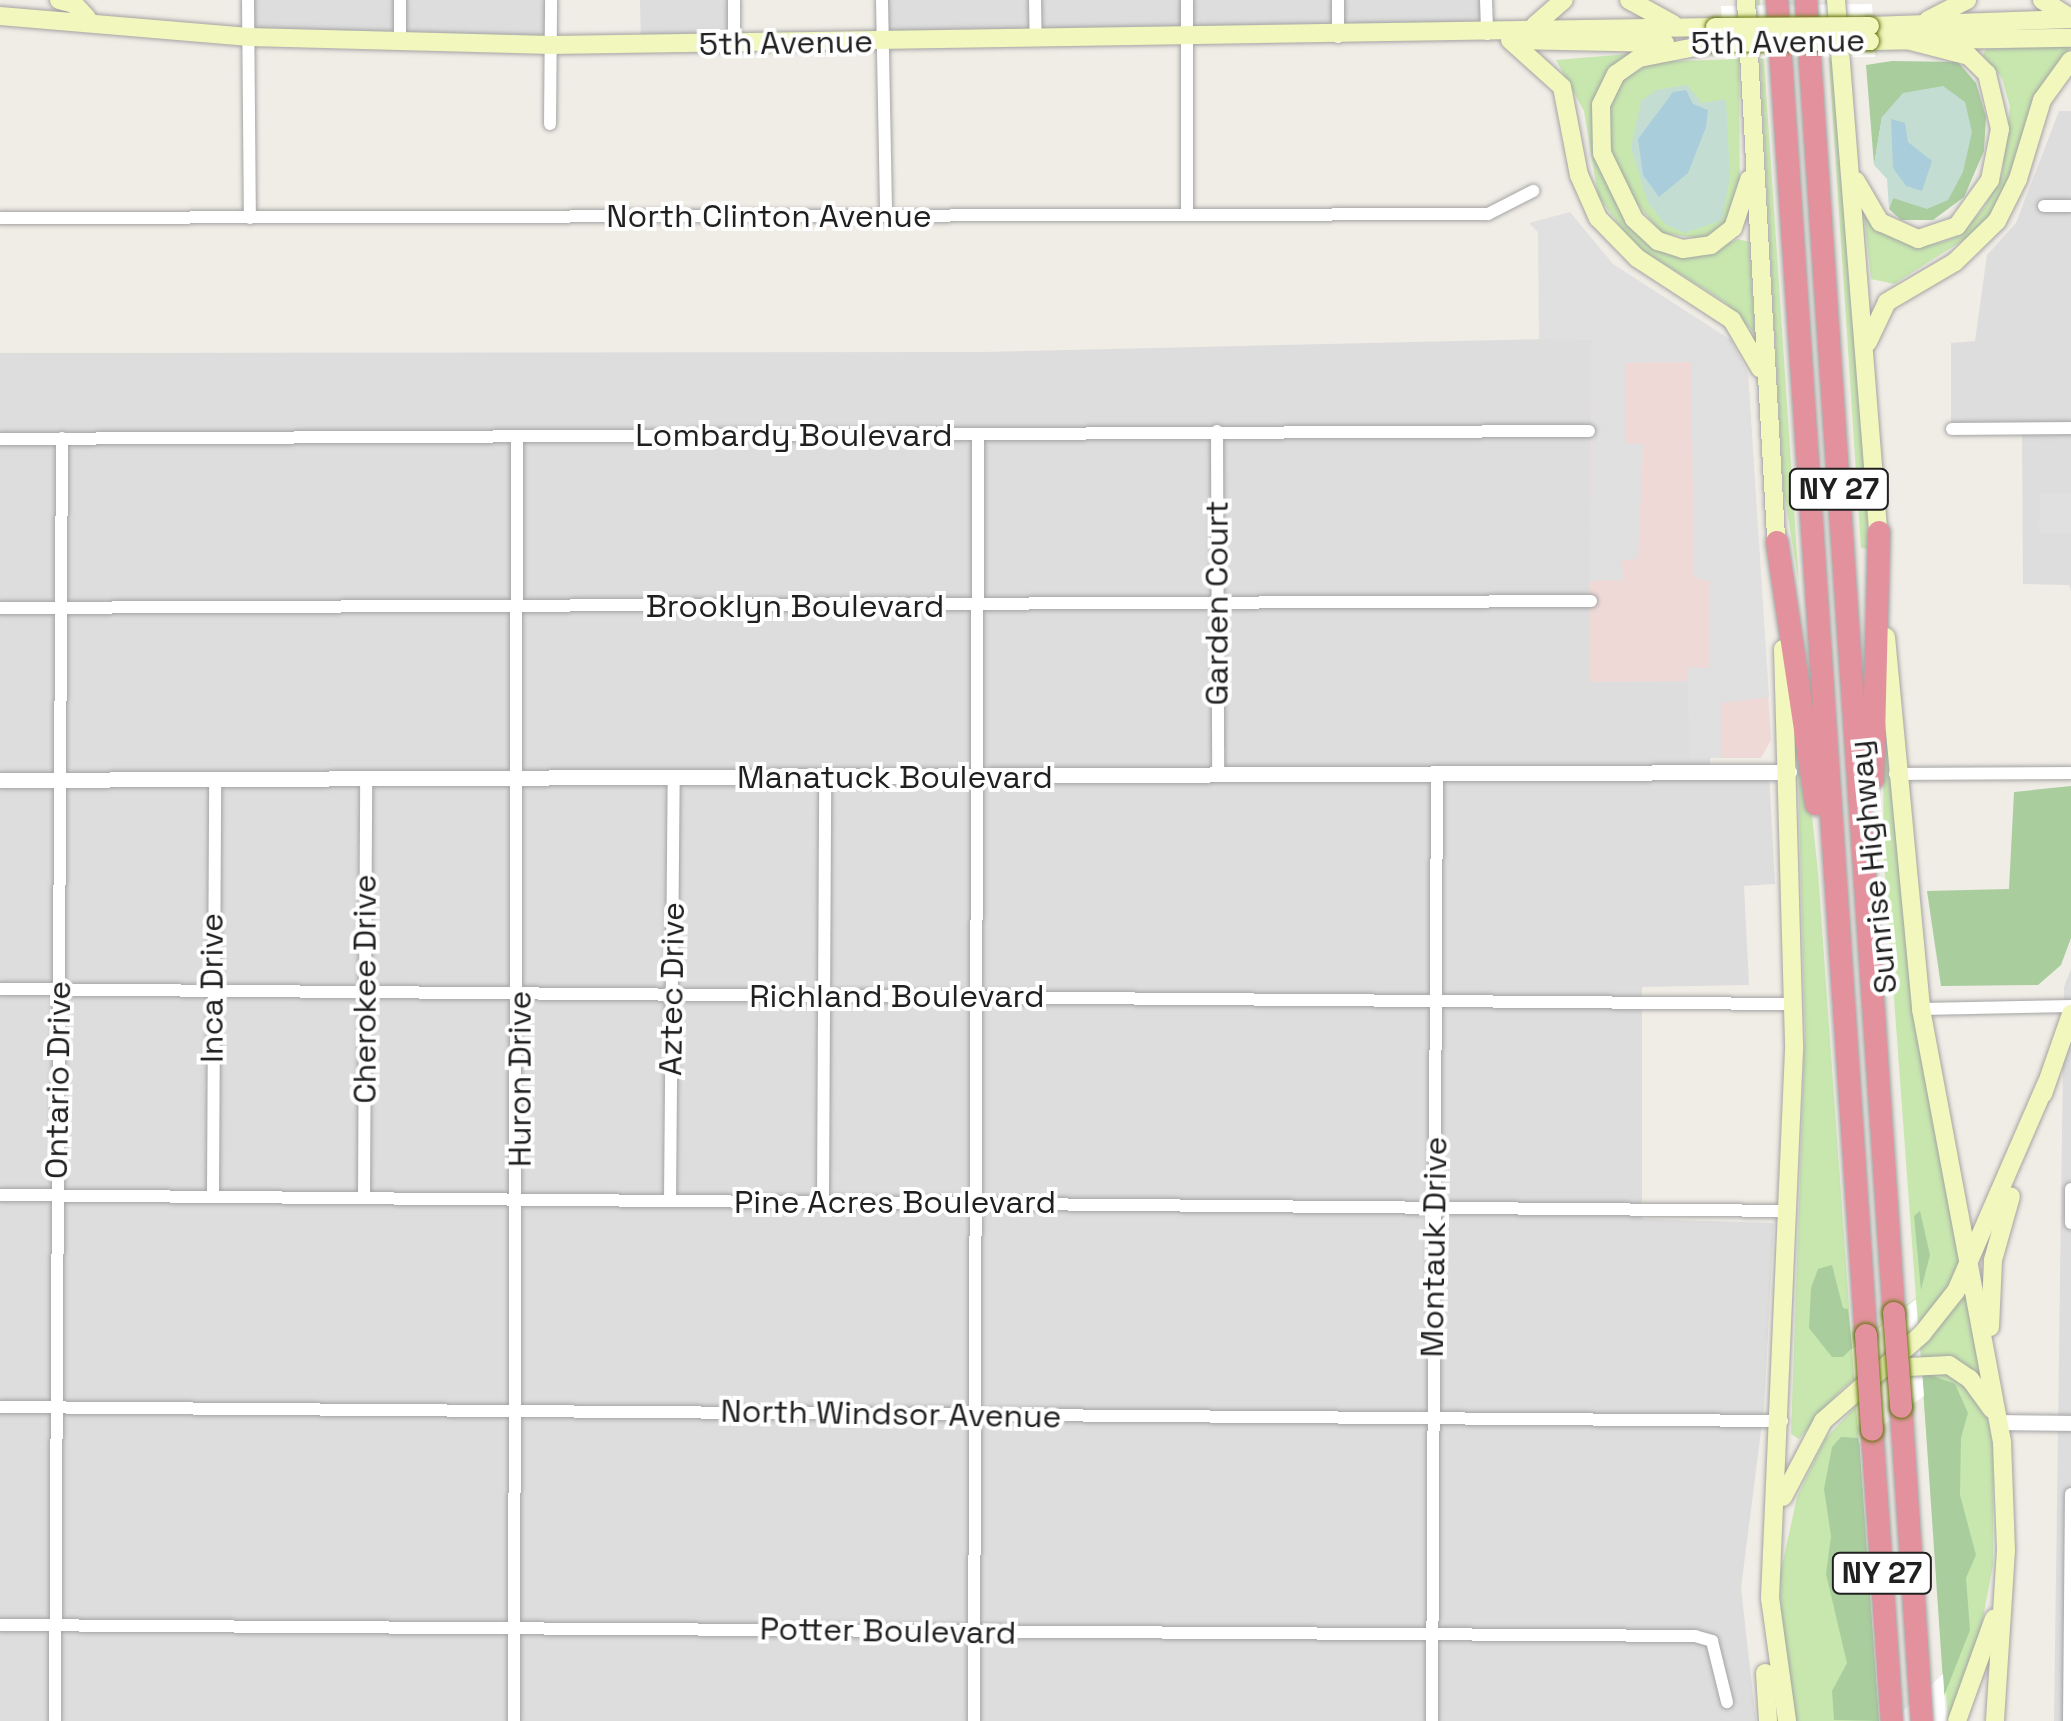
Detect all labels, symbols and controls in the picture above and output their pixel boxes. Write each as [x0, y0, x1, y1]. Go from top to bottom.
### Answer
street label: 5th Avenue [1690, 21, 1866, 63]
street label: 5th Avenue [698, 22, 874, 64]
street label: North Clinton Avenue [606, 197, 932, 235]
street label: Lombardy Boulevard [635, 416, 953, 454]
road number: NY 27 [1786, 464, 1892, 514]
street label: Garden Court [1198, 500, 1236, 706]
street label: Brooklyn Boulevard [646, 587, 944, 625]
street label: Sunrise Highway [1841, 738, 1905, 996]
street label: Manatuck Boulevard [737, 758, 1053, 796]
street label: Cherokee Drive [346, 874, 384, 1104]
street label: Aztec Drive [651, 902, 693, 1076]
street label: Inca Drive [193, 913, 231, 1063]
street label: Richland Boulevard [749, 977, 1045, 1015]
street label: Ontario Drive [37, 981, 79, 1179]
street label: Huron Drive [501, 991, 539, 1167]
street label: Montauk Drive [1413, 1136, 1455, 1358]
street label: Pine Acres Boulevard [734, 1183, 1056, 1221]
street label: North Windsor Avenue [720, 1392, 1062, 1436]
road number: NY 27 [1830, 1548, 1934, 1598]
street label: Potter Boulevard [759, 1610, 1017, 1652]

